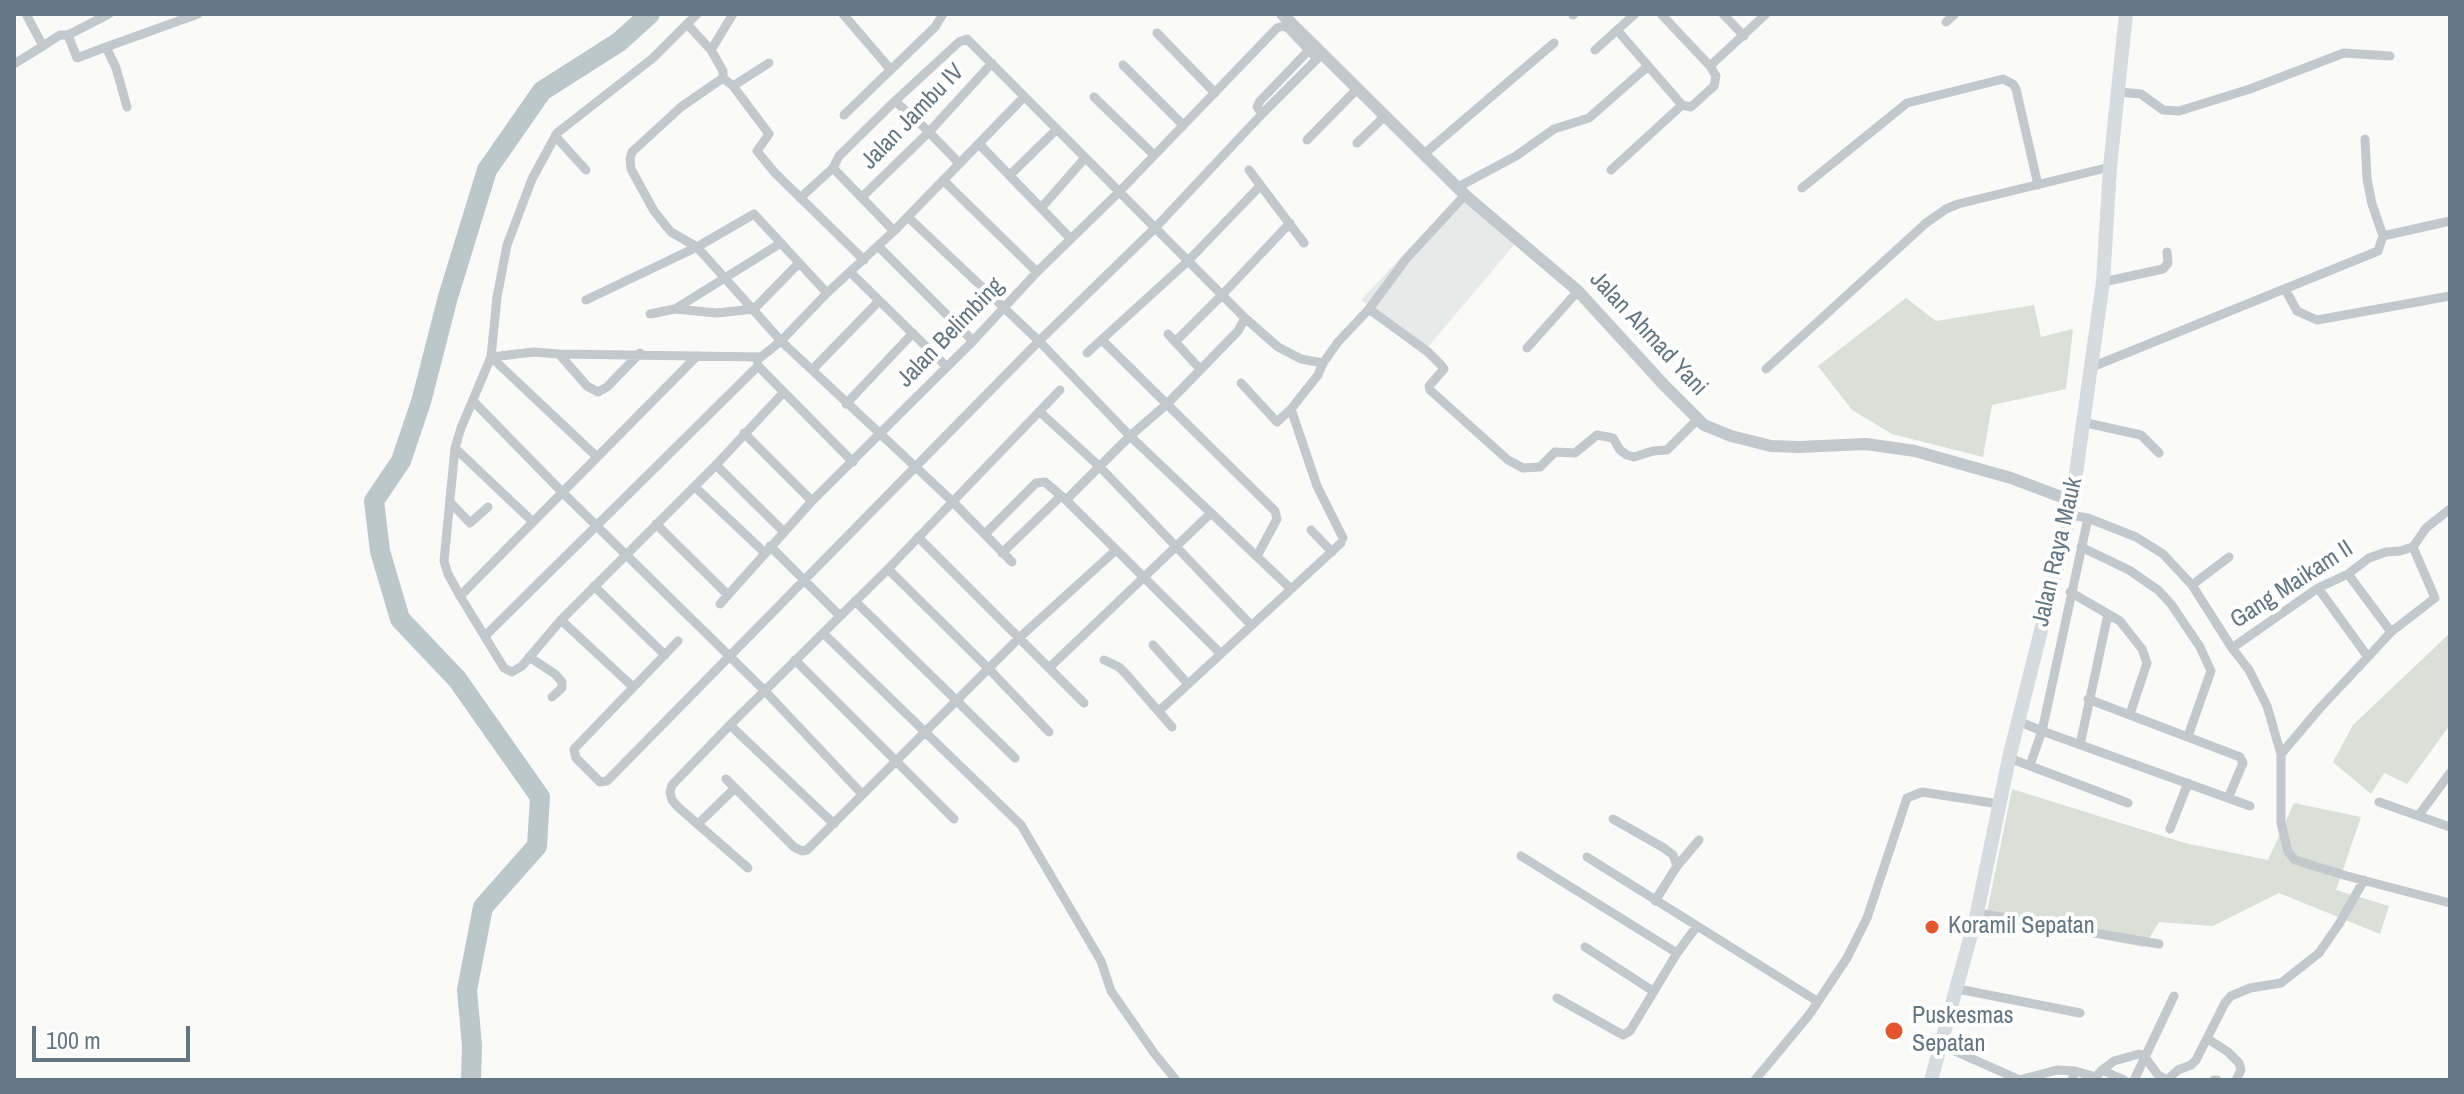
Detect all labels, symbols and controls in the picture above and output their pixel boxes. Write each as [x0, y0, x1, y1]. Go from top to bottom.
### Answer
street label: Jalan Jambu IV [856, 58, 970, 176]
street label: Jalan Ahmad Yani [1583, 266, 1713, 402]
street label: Jalan Belimbing [892, 272, 1010, 394]
street label: Jalan Raya Mauk [2027, 475, 2089, 629]
street label: Gang Maikam II [2225, 535, 2359, 635]
place label: Koramil Sepatan [1948, 913, 2095, 941]
marker: Koramil Sepatan [1923, 918, 1941, 936]
place label: Puskesmas Sepatan [1912, 1003, 2014, 1059]
scale bar [36, 1010, 194, 1060]
marker: Puskesmas Sepatan [1883, 1020, 1905, 1042]
text: 100 m [46, 1024, 101, 1056]

